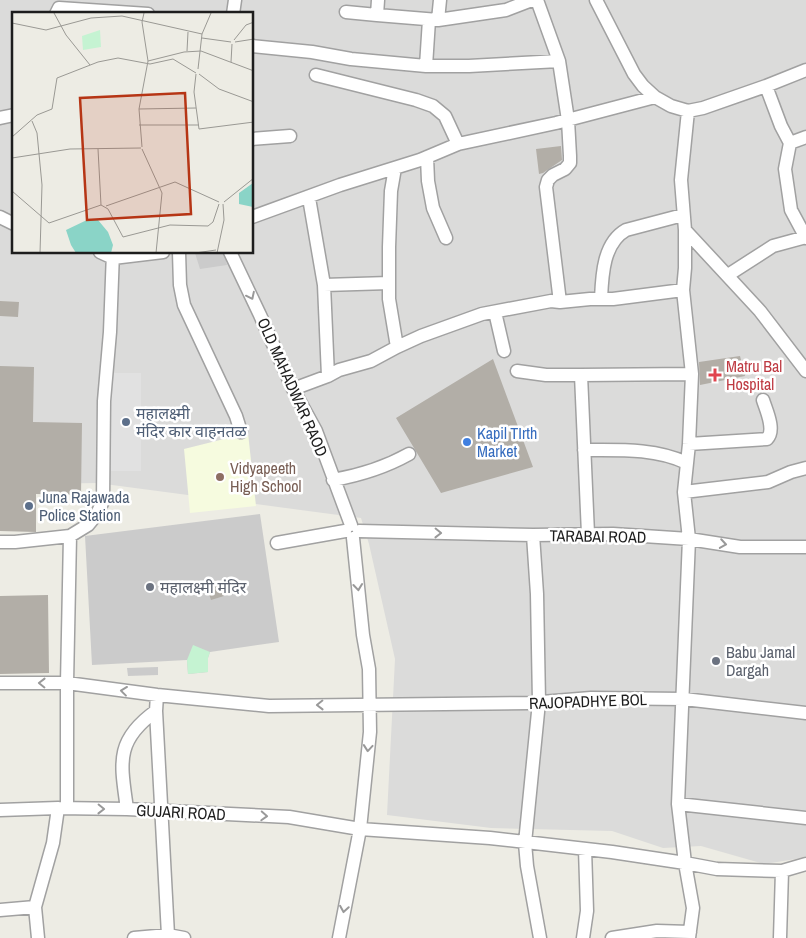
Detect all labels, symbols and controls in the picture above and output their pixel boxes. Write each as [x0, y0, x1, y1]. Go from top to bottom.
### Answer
inset map [12, 12, 254, 254]
one-way arrow [245, 291, 255, 300]
street label: OLD MAHADWAR RAOD [253, 314, 333, 460]
place label: Matru Bal Hospital [726, 355, 782, 395]
marker: Matru Bal Hospital [708, 368, 722, 382]
place label: महालक्ष्मी मंदिर कार वाहनतळ [136, 402, 248, 442]
marker: महालक्ष्मी मंदिर कार वाहनतळ [120, 416, 132, 428]
place label: Kapil TIrth Market [477, 422, 537, 462]
marker: Kapil TIrth Market [461, 436, 473, 448]
place label: Vidyapeeth High School [230, 457, 302, 497]
marker: Vidyapeeth High School [214, 471, 226, 483]
place label: Juna Rajawada Police Station [39, 486, 130, 526]
marker: Juna Rajawada Police Station [23, 500, 35, 512]
street label: TARABAI ROAD [549, 524, 647, 548]
one-way arrow [434, 528, 442, 538]
one-way arrow [719, 538, 727, 549]
place label: महालक्ष्मी मंदिर [160, 576, 247, 598]
marker: महालक्ष्मी मंदिर [144, 581, 156, 593]
one-way arrow [352, 583, 363, 591]
place label: Babu Jamal Dargah [726, 641, 795, 681]
marker: Babu Jamal Dargah [710, 655, 722, 667]
one-way arrow [38, 678, 46, 688]
one-way arrow [119, 686, 127, 697]
street label: RAJOPADHYE BOL [529, 688, 648, 714]
one-way arrow [316, 700, 324, 710]
one-way arrow [363, 745, 374, 753]
street label: GUJARI ROAD [136, 799, 226, 825]
one-way arrow [98, 804, 105, 814]
one-way arrow [260, 810, 268, 821]
one-way arrow [339, 905, 349, 913]

